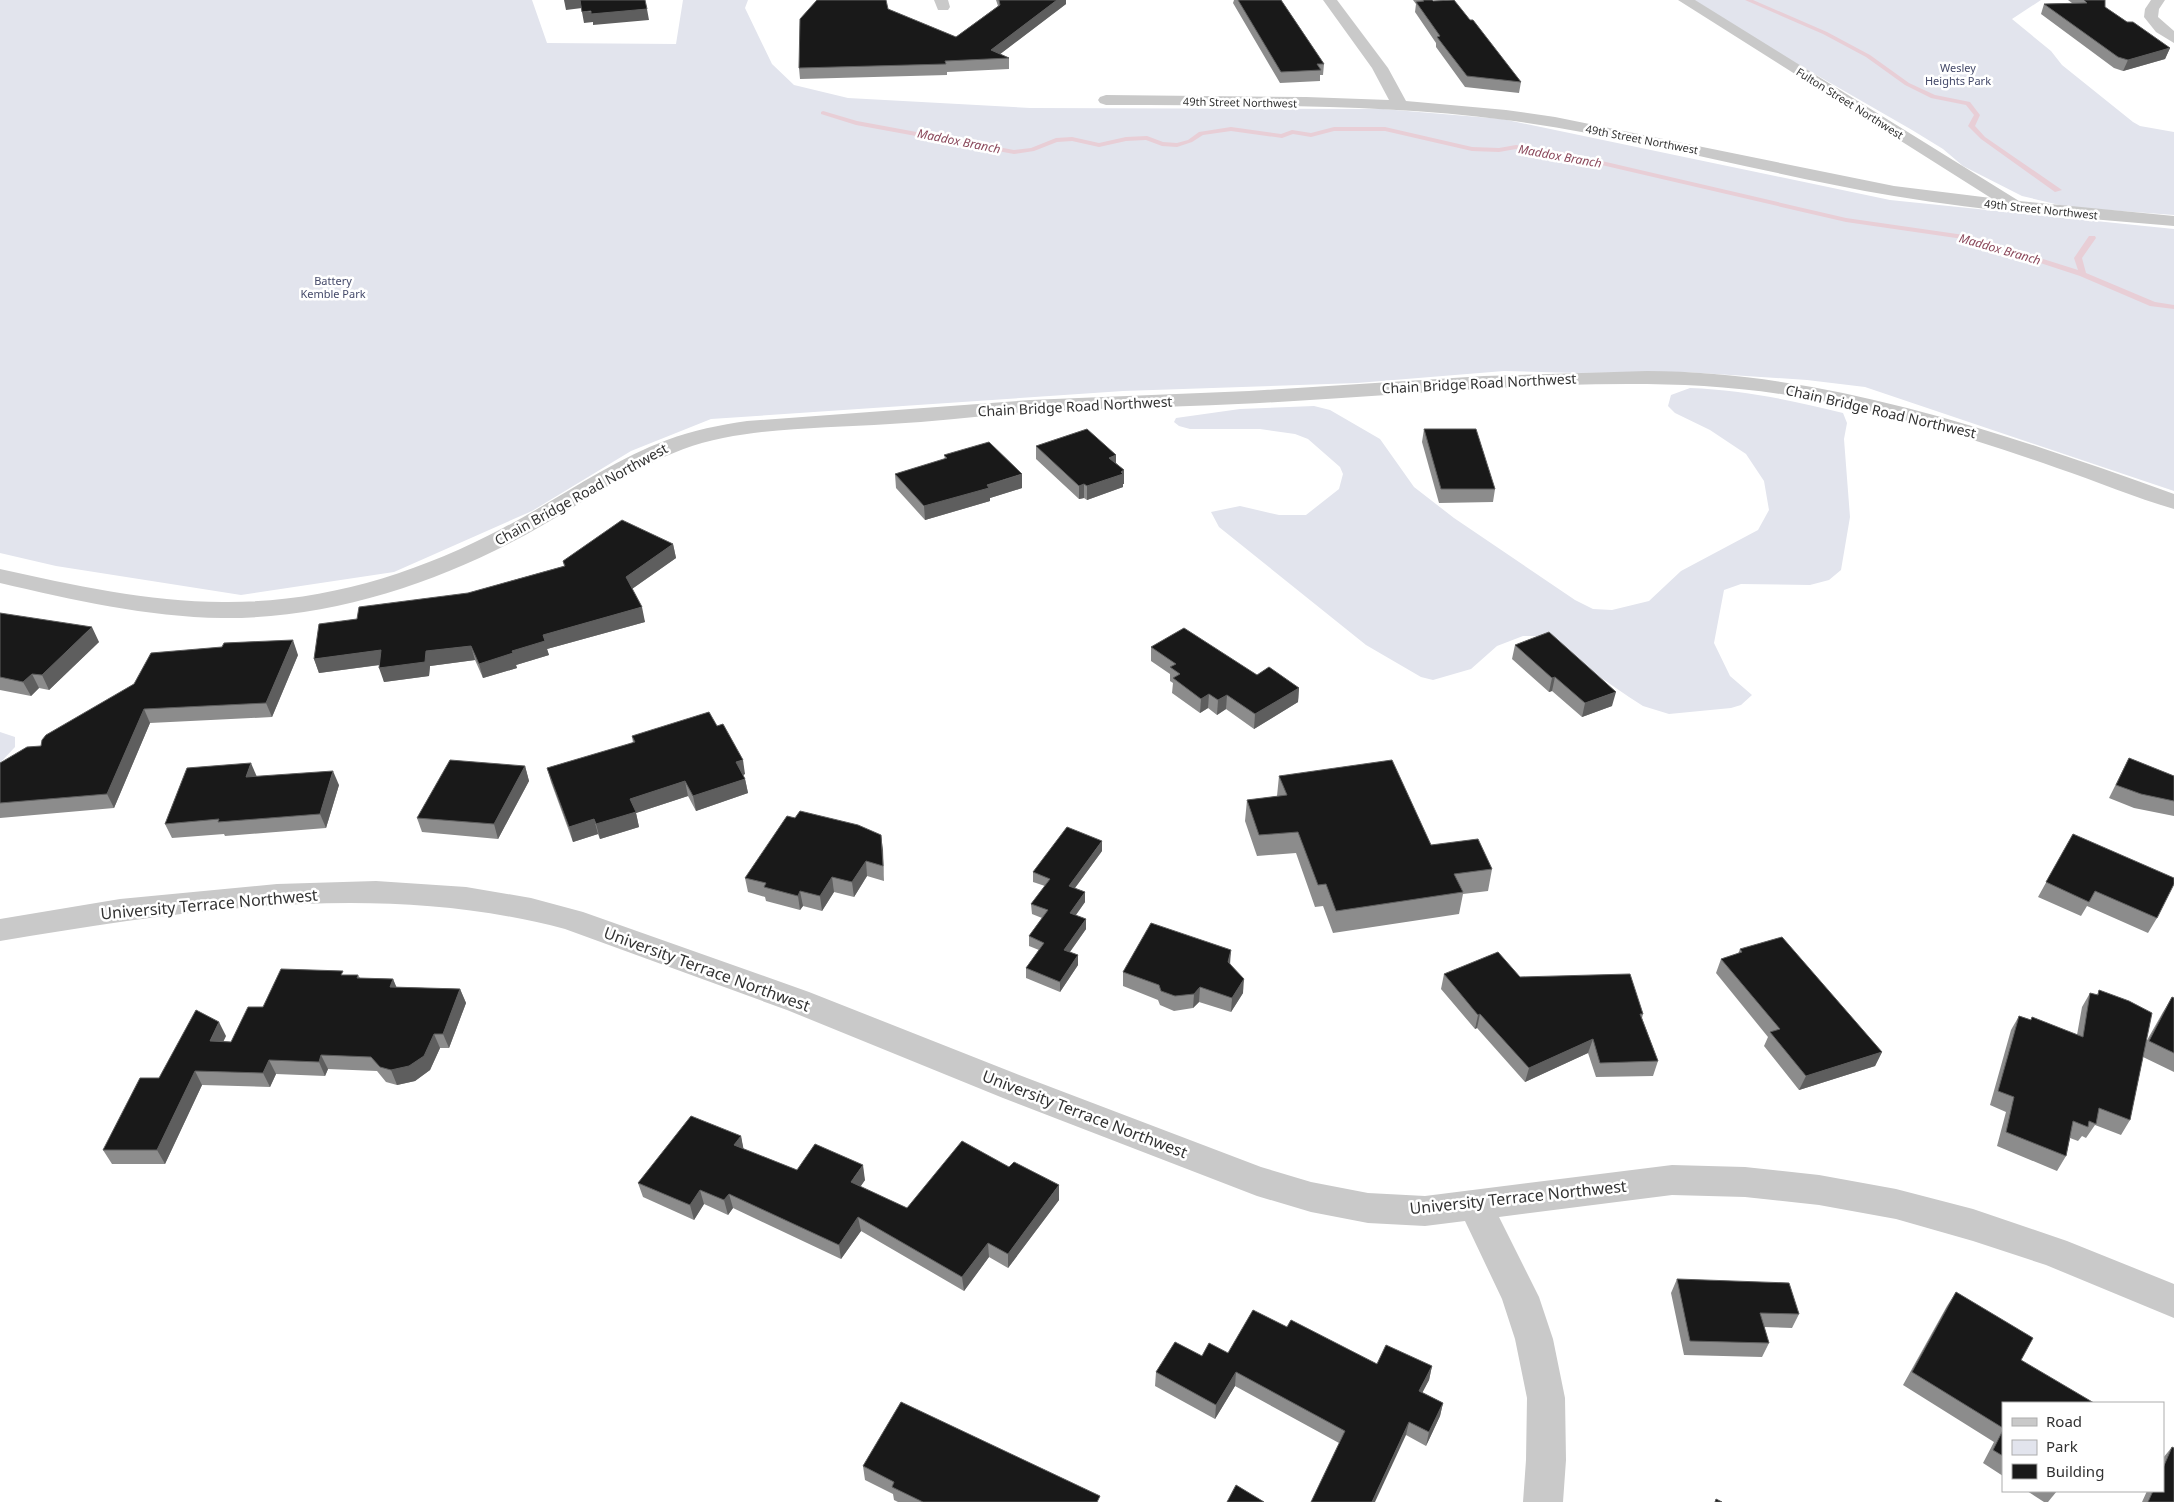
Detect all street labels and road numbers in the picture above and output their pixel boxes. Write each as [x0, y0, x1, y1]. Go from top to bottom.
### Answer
street label: Fulton Street Northwest [1794, 64, 1906, 142]
street label: 49th Street Northwest [1183, 94, 1297, 110]
street label: 49th Street Northwest [1585, 121, 1700, 157]
street label: 49th Street Northwest [1983, 196, 2099, 222]
street label: Chain Bridge Road Northwest [1381, 368, 1577, 398]
street label: Chain Bridge Road Northwest [1784, 380, 1978, 442]
street label: Chain Bridge Road Northwest [977, 391, 1173, 421]
street label: Chain Bridge Road Northwest [491, 438, 671, 550]
street label: University Terrace Northwest [99, 884, 319, 924]
street label: University Terrace Northwest [601, 921, 813, 1017]
street label: University Terrace Northwest [979, 1065, 1191, 1163]
street label: University Terrace Northwest [1408, 1175, 1628, 1219]

